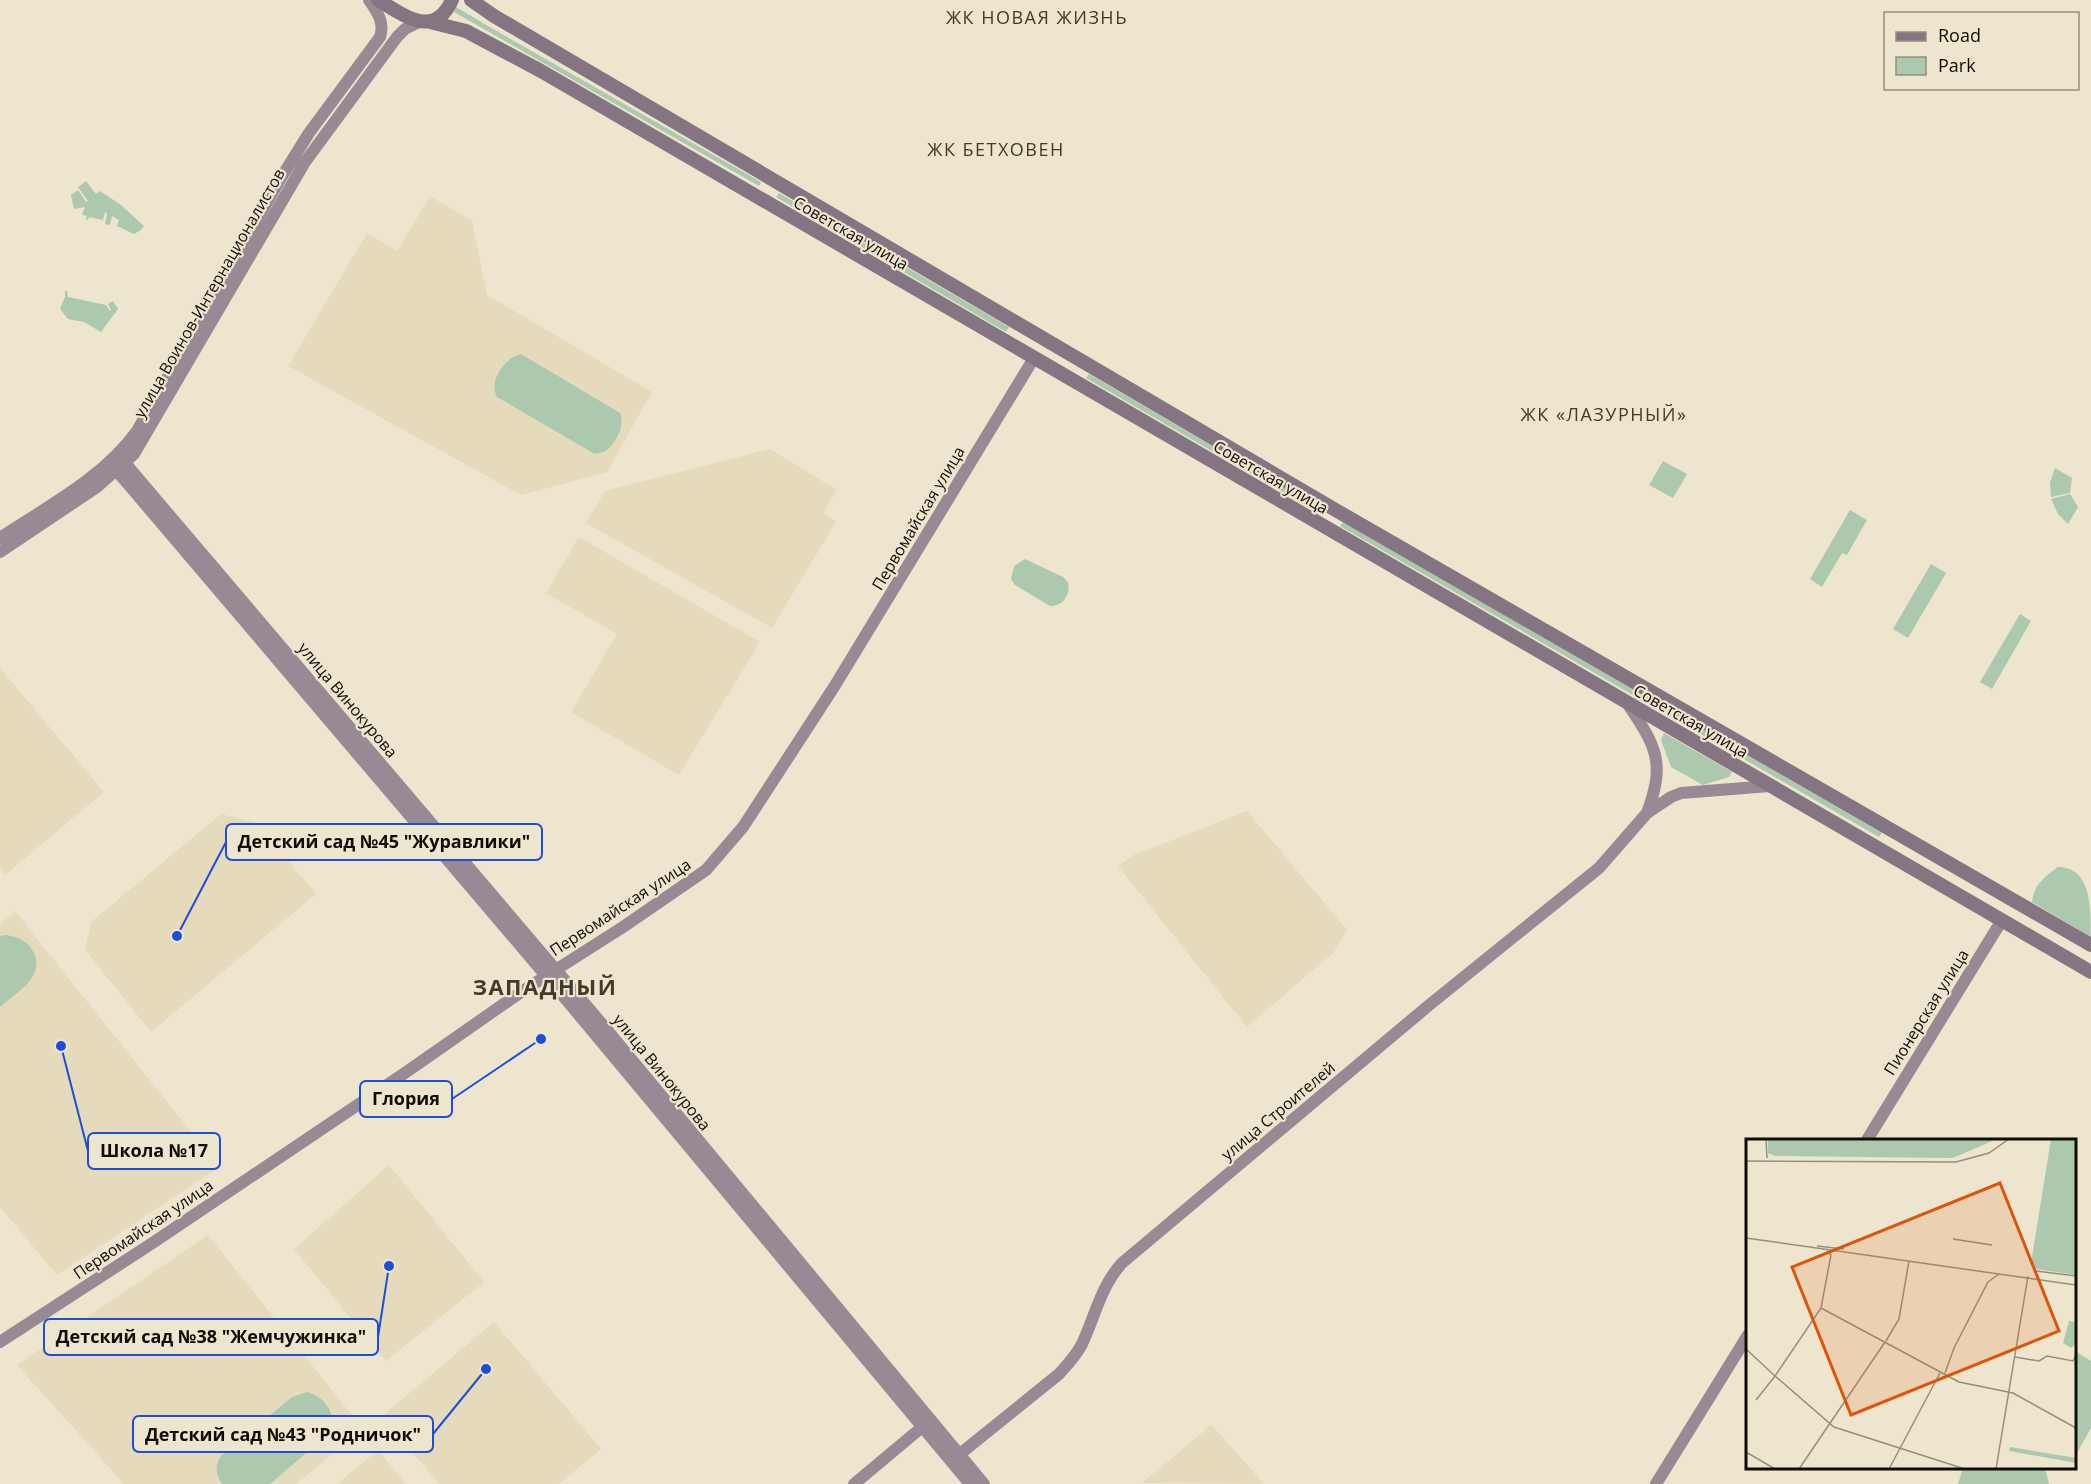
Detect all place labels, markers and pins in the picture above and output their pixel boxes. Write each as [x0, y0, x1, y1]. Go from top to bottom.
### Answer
callout: Детский сад №45 "Журавлики" [226, 824, 542, 860]
callout: Глория [360, 1081, 452, 1117]
callout: Школа №17 [88, 1133, 220, 1169]
callout: Детский сад №38 "Жемчужинка" [44, 1319, 378, 1355]
callout: Детский сад №43 "Родничок" [133, 1416, 433, 1452]

